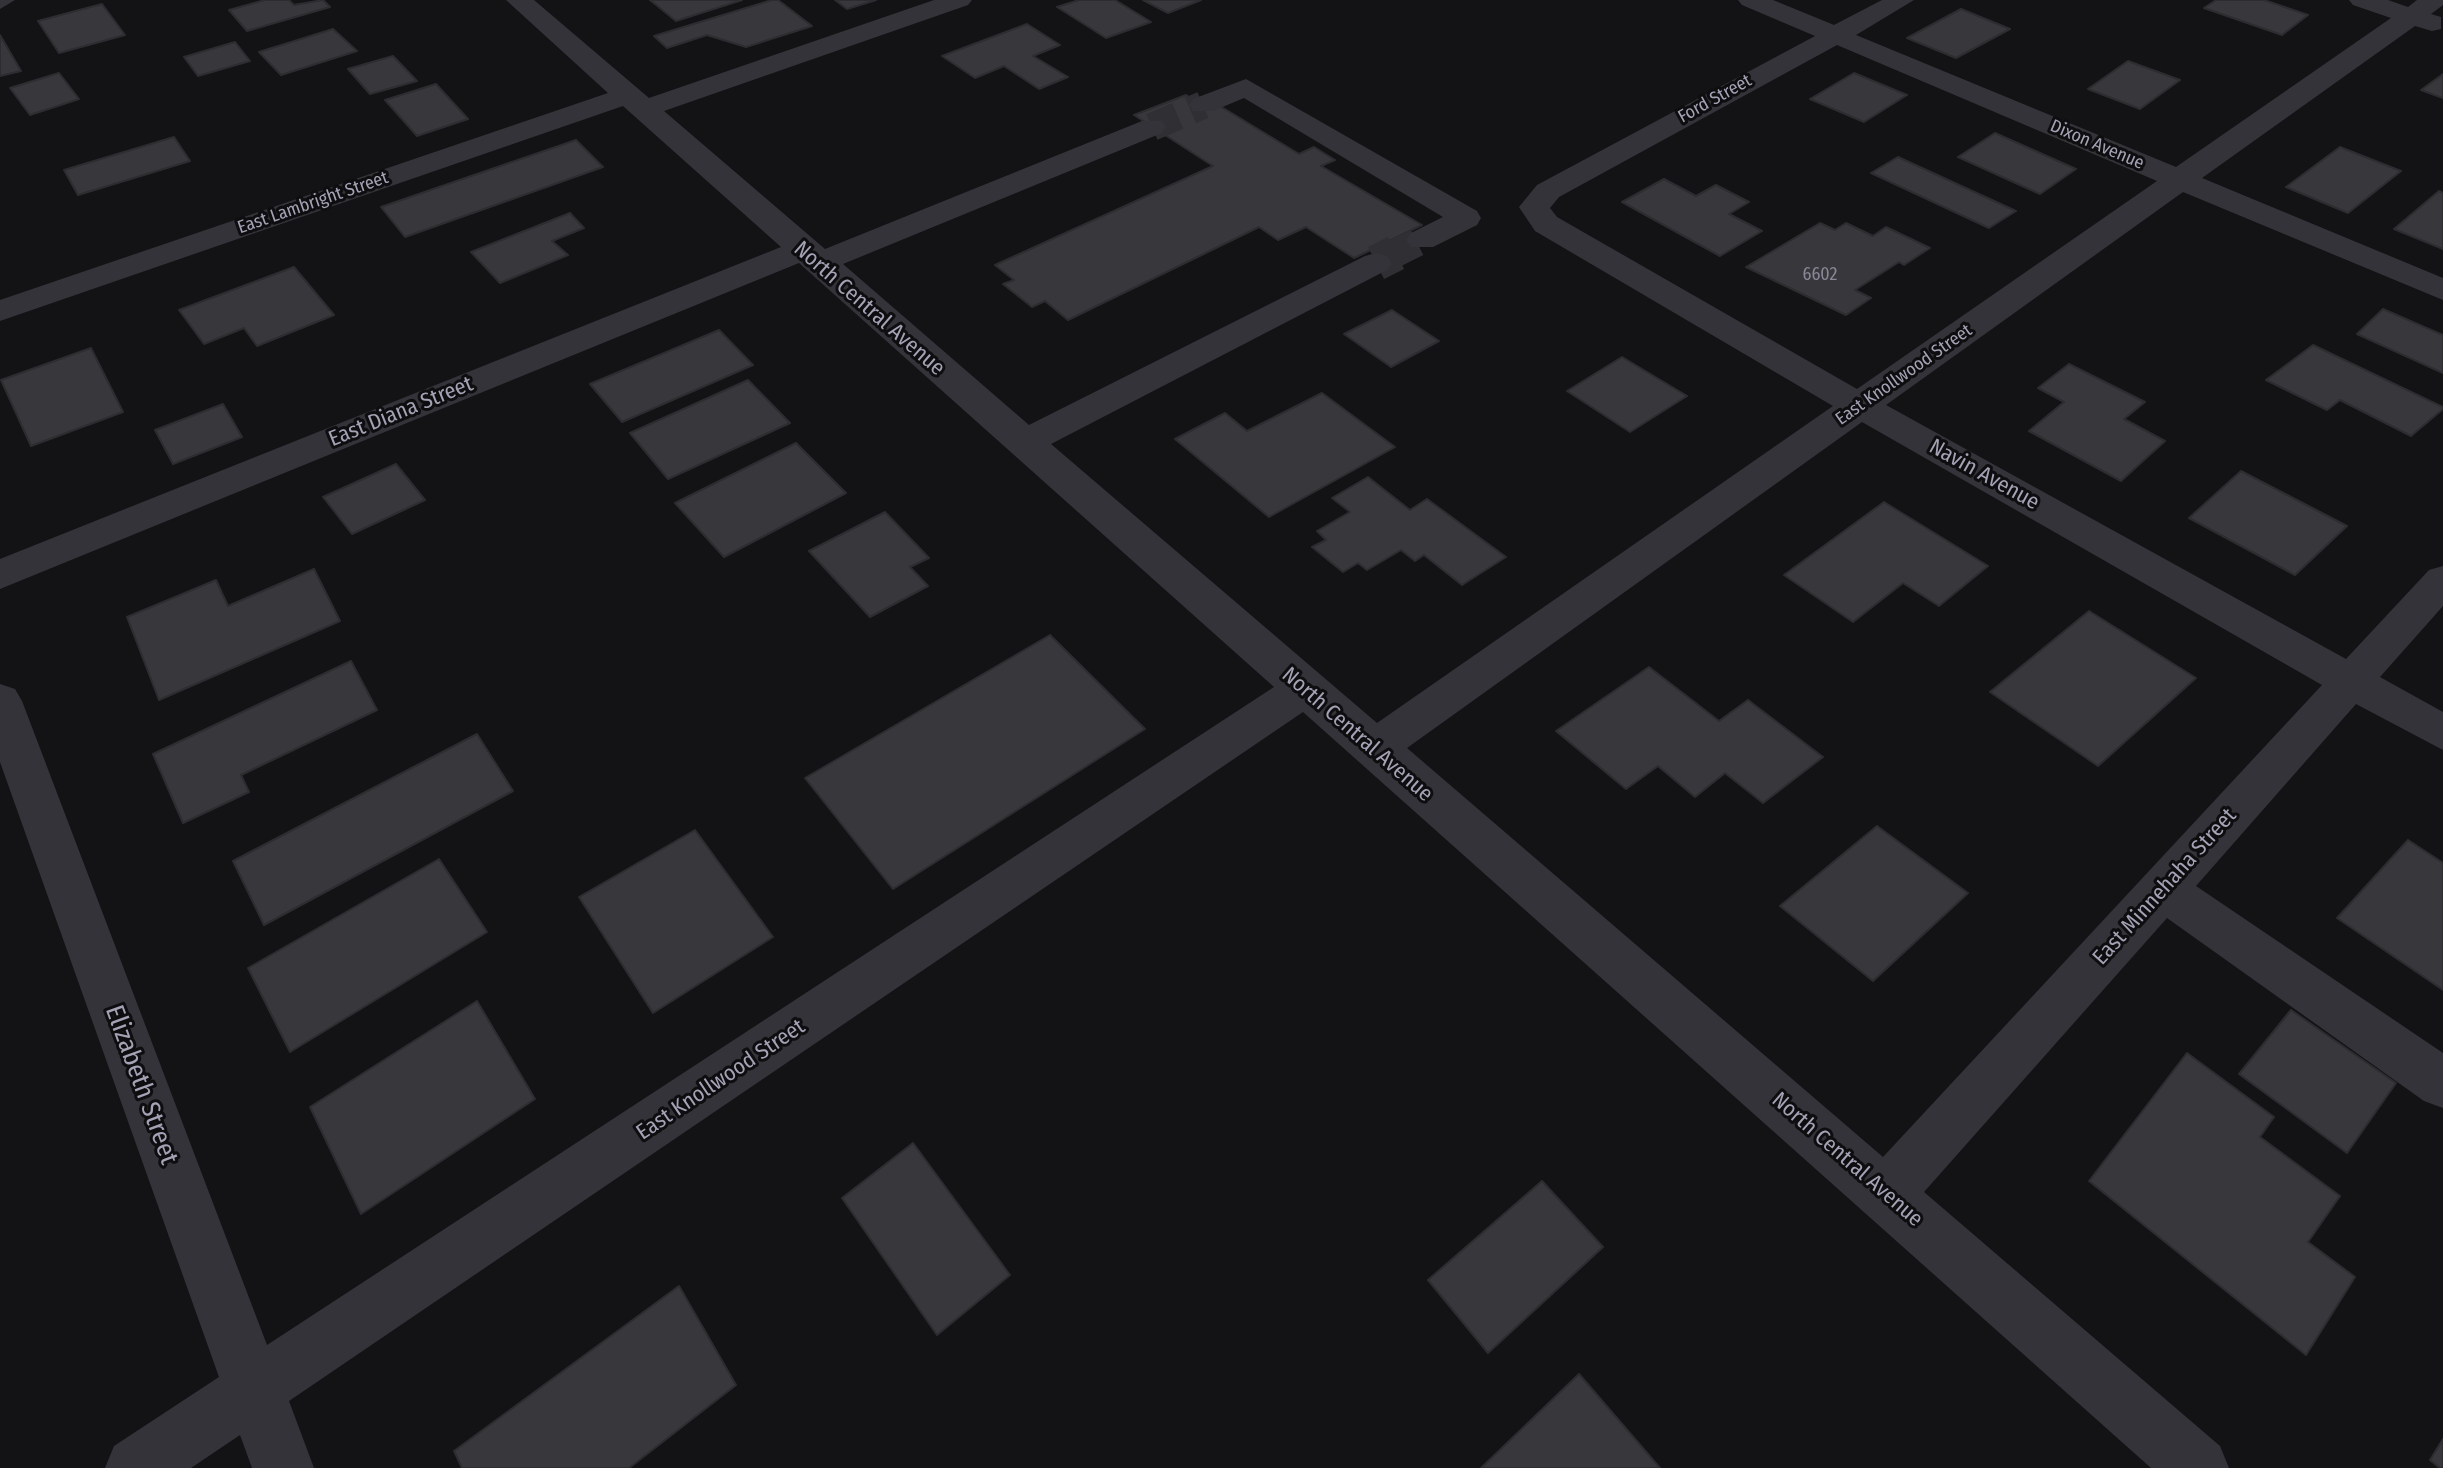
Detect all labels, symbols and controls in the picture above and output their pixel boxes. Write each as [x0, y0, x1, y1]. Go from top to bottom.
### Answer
street label: Ford Street [1674, 70, 1756, 128]
street label: Dixon Avenue [2047, 116, 2147, 174]
street label: East Lambright Street [235, 167, 391, 239]
street label: North Central Avenue [788, 236, 950, 382]
house number: 6602 [1803, 264, 1837, 286]
street label: East Knollwood Street [1832, 320, 1976, 430]
street label: East Diana Street [325, 371, 477, 453]
street label: Navin Avenue [1924, 434, 2044, 516]
street label: North Central Avenue [1276, 662, 1438, 808]
street label: East Minnehaha Street [2088, 803, 2242, 971]
street label: Elizabeth Street [98, 1001, 184, 1169]
street label: East Knollwood Street [632, 1014, 810, 1146]
street label: North Central Avenue [1766, 1087, 1928, 1233]

